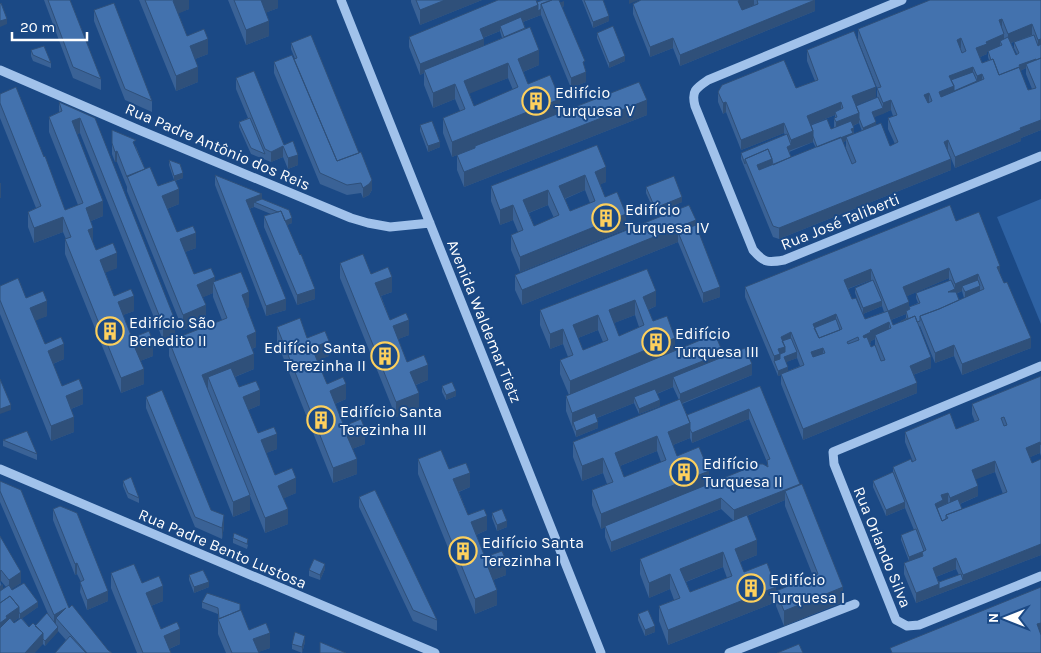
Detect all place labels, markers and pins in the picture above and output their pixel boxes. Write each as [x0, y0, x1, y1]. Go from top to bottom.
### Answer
place label: Edifício Turquesa V [555, 83, 635, 120]
building icon: Edifício Turquesa V [521, 86, 551, 116]
place label: Edifício Turquesa IV [625, 200, 709, 237]
building icon: Edifício Turquesa IV [591, 203, 621, 233]
place label: Edifício São Benedito II [129, 313, 215, 350]
building icon: Edifício São Benedito II [95, 316, 125, 346]
place label: Edifício Turquesa III [675, 324, 759, 361]
building icon: Edifício Turquesa III [641, 327, 671, 357]
place label: Edifício Santa Terezinha II [264, 338, 366, 375]
building icon: Edifício Santa Terezinha II [370, 341, 400, 371]
place label: Edifício Santa Terezinha III [340, 402, 442, 439]
building icon: Edifício Santa Terezinha III [306, 405, 336, 435]
place label: Edifício Turquesa II [703, 454, 783, 491]
building icon: Edifício Turquesa II [669, 457, 699, 487]
place label: Edifício Santa Terezinha I [482, 533, 584, 570]
building icon: Edifício Santa Terezinha I [448, 536, 478, 566]
place label: Edifício Turquesa I [770, 570, 845, 607]
building icon: Edifício Turquesa I [736, 573, 766, 603]

